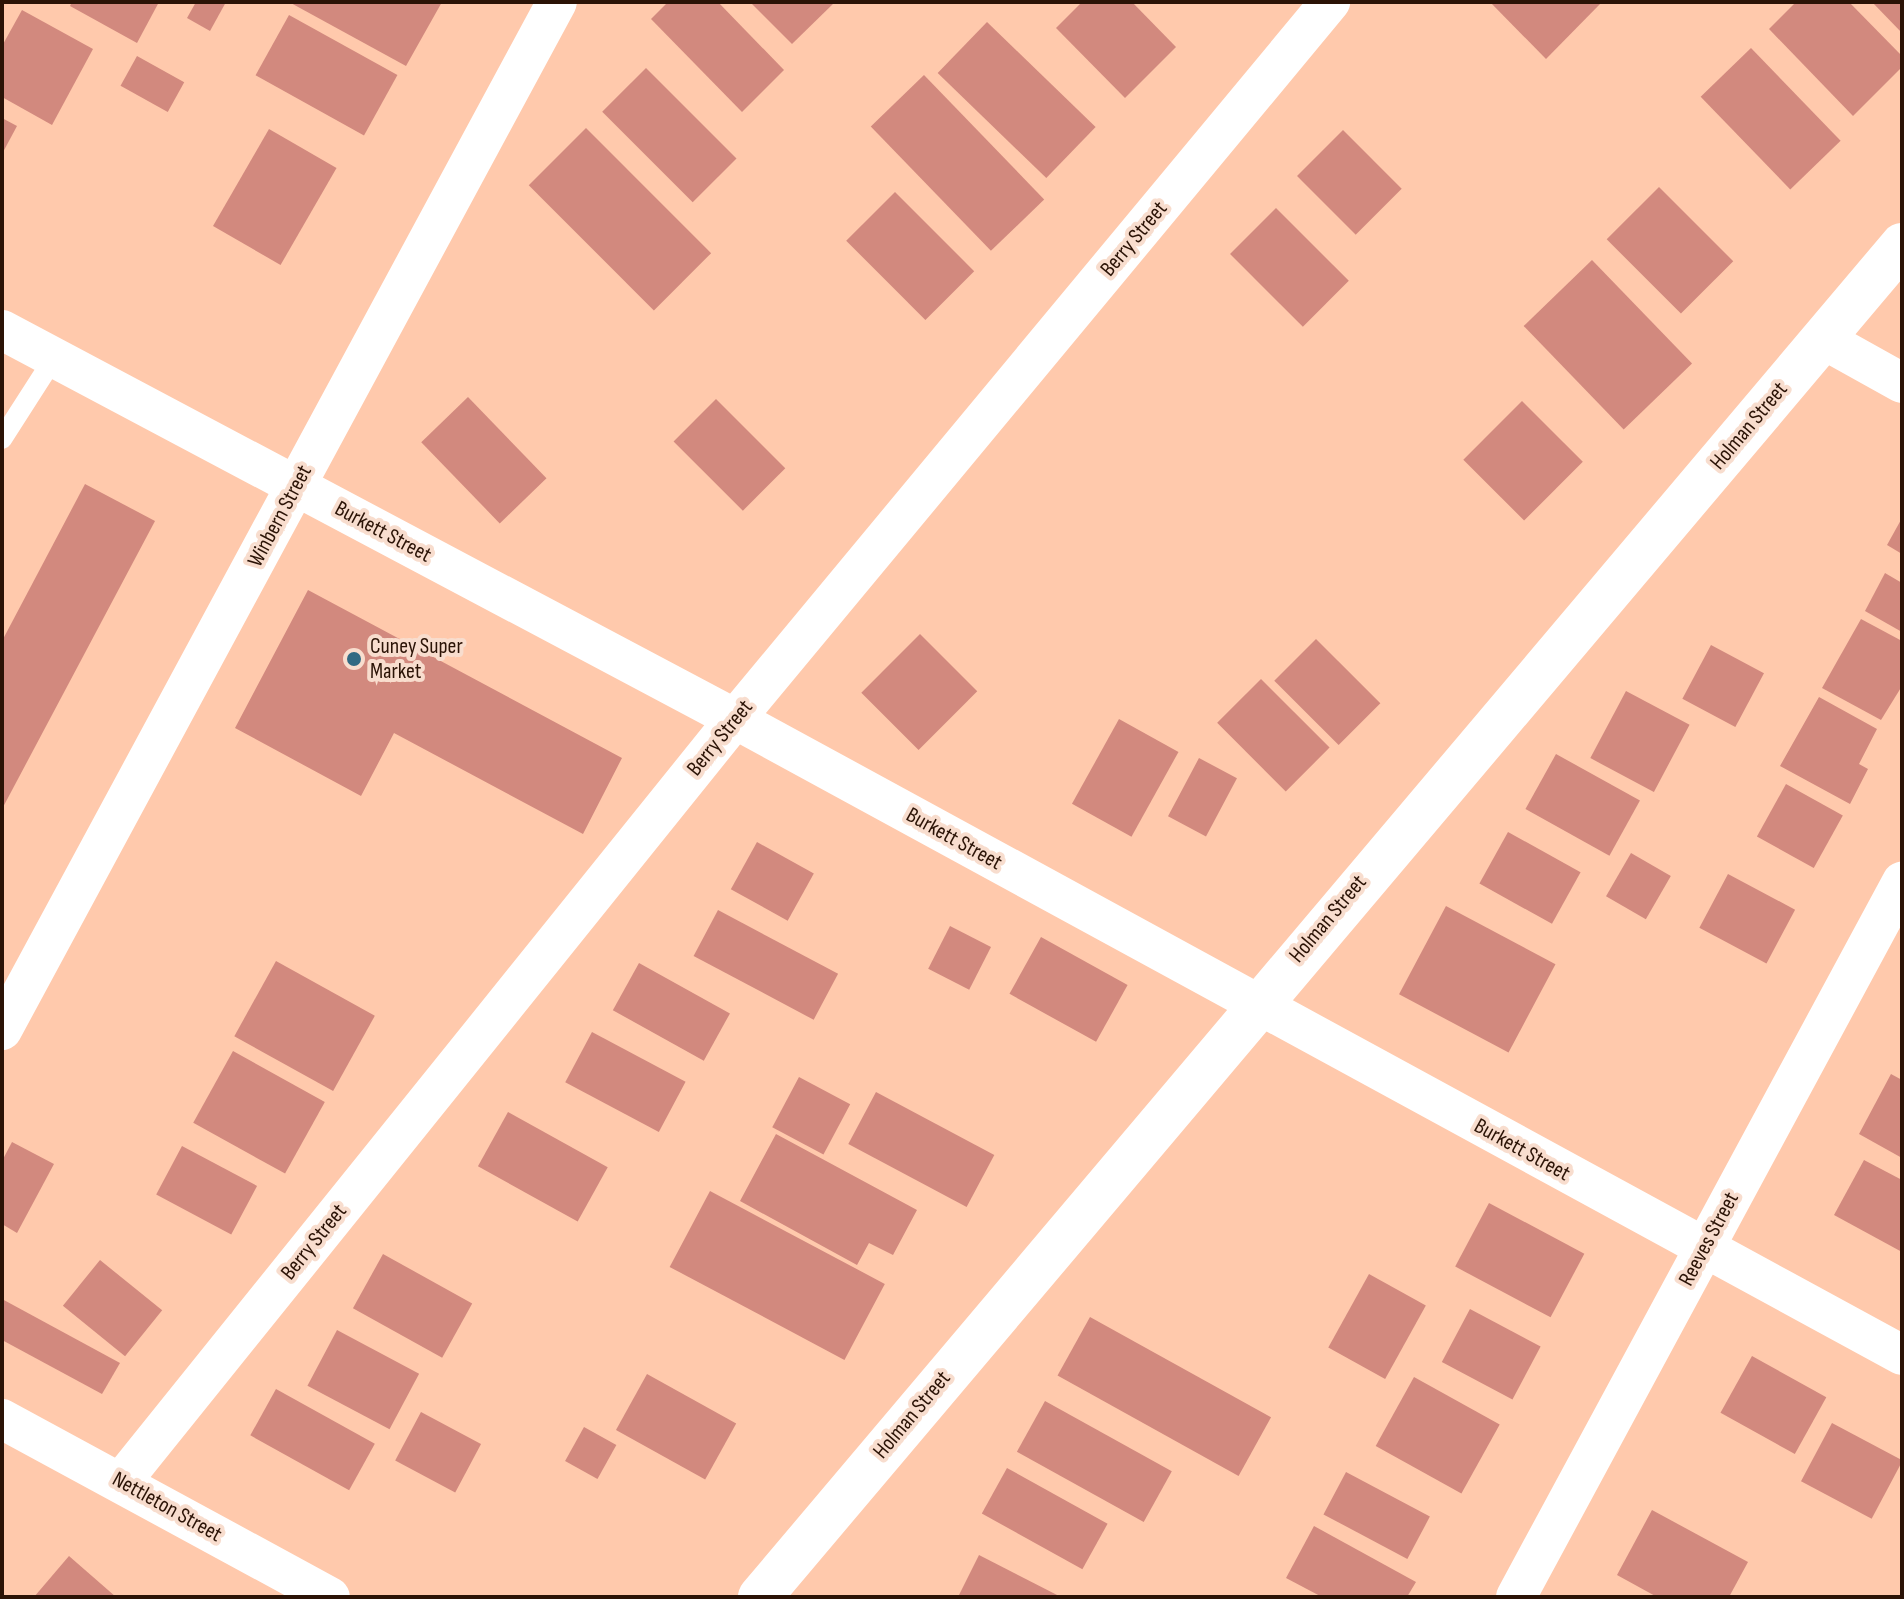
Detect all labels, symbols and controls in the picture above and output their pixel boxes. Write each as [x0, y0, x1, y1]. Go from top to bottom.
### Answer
street label: Berry Street [1095, 196, 1173, 282]
street label: Holman Street [1705, 377, 1793, 475]
street label: Winbern Street [242, 461, 318, 571]
street label: Burkett Street [330, 496, 436, 568]
place label: Cuney Super Market [370, 633, 463, 684]
marker: Cuney Super Market [345, 650, 363, 668]
street label: Berry Street [681, 695, 759, 781]
street label: Burkett Street [901, 802, 1007, 876]
street label: Holman Street [1284, 870, 1372, 968]
street label: Burkett Street [1469, 1113, 1575, 1187]
street label: Reeves Street [1673, 1188, 1745, 1290]
street label: Berry Street [275, 1199, 353, 1285]
street label: Holman Street [868, 1366, 956, 1464]
street label: Nettleton Street [108, 1466, 226, 1548]

